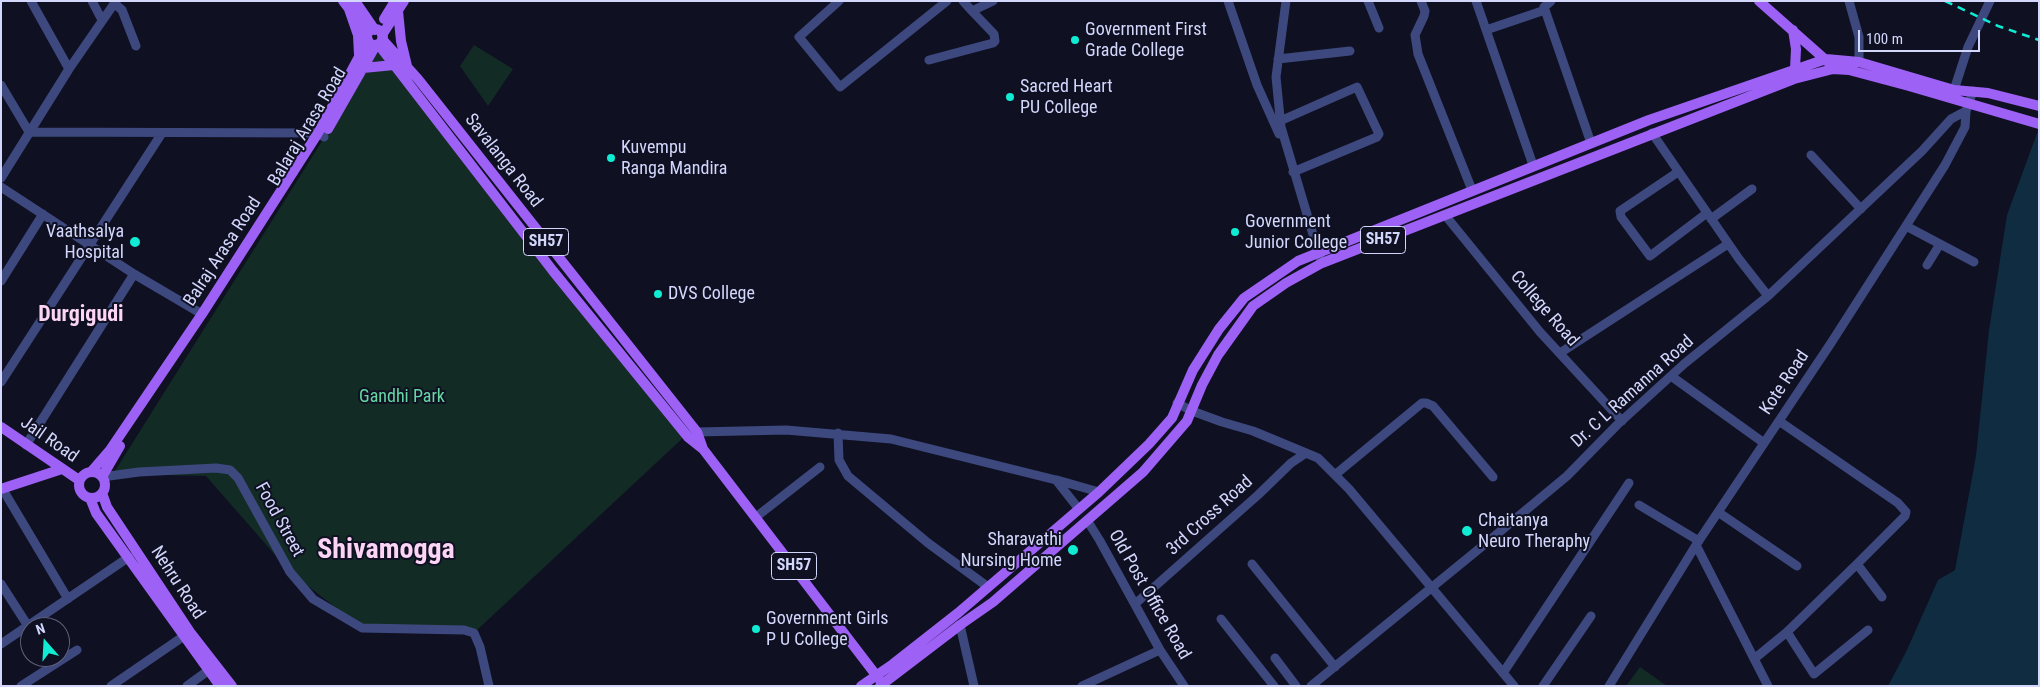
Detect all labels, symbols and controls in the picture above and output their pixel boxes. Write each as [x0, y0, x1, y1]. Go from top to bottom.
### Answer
place label: Government First Grade College [1085, 19, 1207, 62]
scale bar [1860, 20, 1982, 52]
text: 100 m [1866, 30, 1903, 48]
marker: Government First Grade College [1069, 34, 1081, 46]
street label: Balaraj Arasa Road [264, 64, 352, 190]
place label: Sacred Heart PU College [1020, 76, 1113, 118]
marker: Sacred Heart PU College [1004, 91, 1016, 103]
street label: Savalanga Road [460, 110, 546, 212]
place label: Kuvempu Ranga Mandira [621, 137, 727, 180]
marker: Kuvempu Ranga Mandira [605, 152, 617, 164]
street label: Balraj Arasa Road [180, 193, 266, 311]
place label: Government Junior College [1245, 211, 1347, 253]
place label: Vaathsalya Hospital [46, 221, 124, 264]
marker: Government Junior College [1229, 226, 1241, 238]
road number: SH57 [1360, 226, 1406, 254]
road number: SH57 [524, 228, 568, 256]
marker: Vaathsalya Hospital [128, 235, 142, 249]
street label: College Road [1505, 267, 1583, 351]
place label: DVS College [668, 283, 755, 305]
marker: DVS College [652, 288, 664, 300]
district label: Durgigudi [38, 302, 124, 328]
street label: Dr. C L Ramanna Road [1567, 331, 1699, 453]
street label: Kote Road [1756, 347, 1814, 419]
park label: Gandhi Park [359, 386, 445, 408]
street label: Jail Road [16, 412, 82, 468]
street label: 3rd Cross Road [1162, 472, 1258, 560]
street label: Food Street [250, 479, 308, 561]
place label: Chaitanya Neuro Theraphy [1478, 510, 1590, 552]
marker: Chaitanya Neuro Theraphy [1460, 524, 1474, 538]
street label: Old Post Office Road [1103, 526, 1195, 664]
place label: Sharavathi Nursing Home [960, 529, 1062, 572]
district label: Shivamogga [317, 534, 455, 568]
street label: Nehru Road [145, 542, 209, 624]
marker: Sharavathi Nursing Home [1066, 543, 1080, 557]
road number: SH57 [772, 552, 816, 580]
place label: Government Girls P U College [766, 608, 889, 650]
north arrow [20, 617, 70, 667]
text: N [34, 620, 47, 638]
marker: Government Girls P U College [750, 623, 762, 635]

